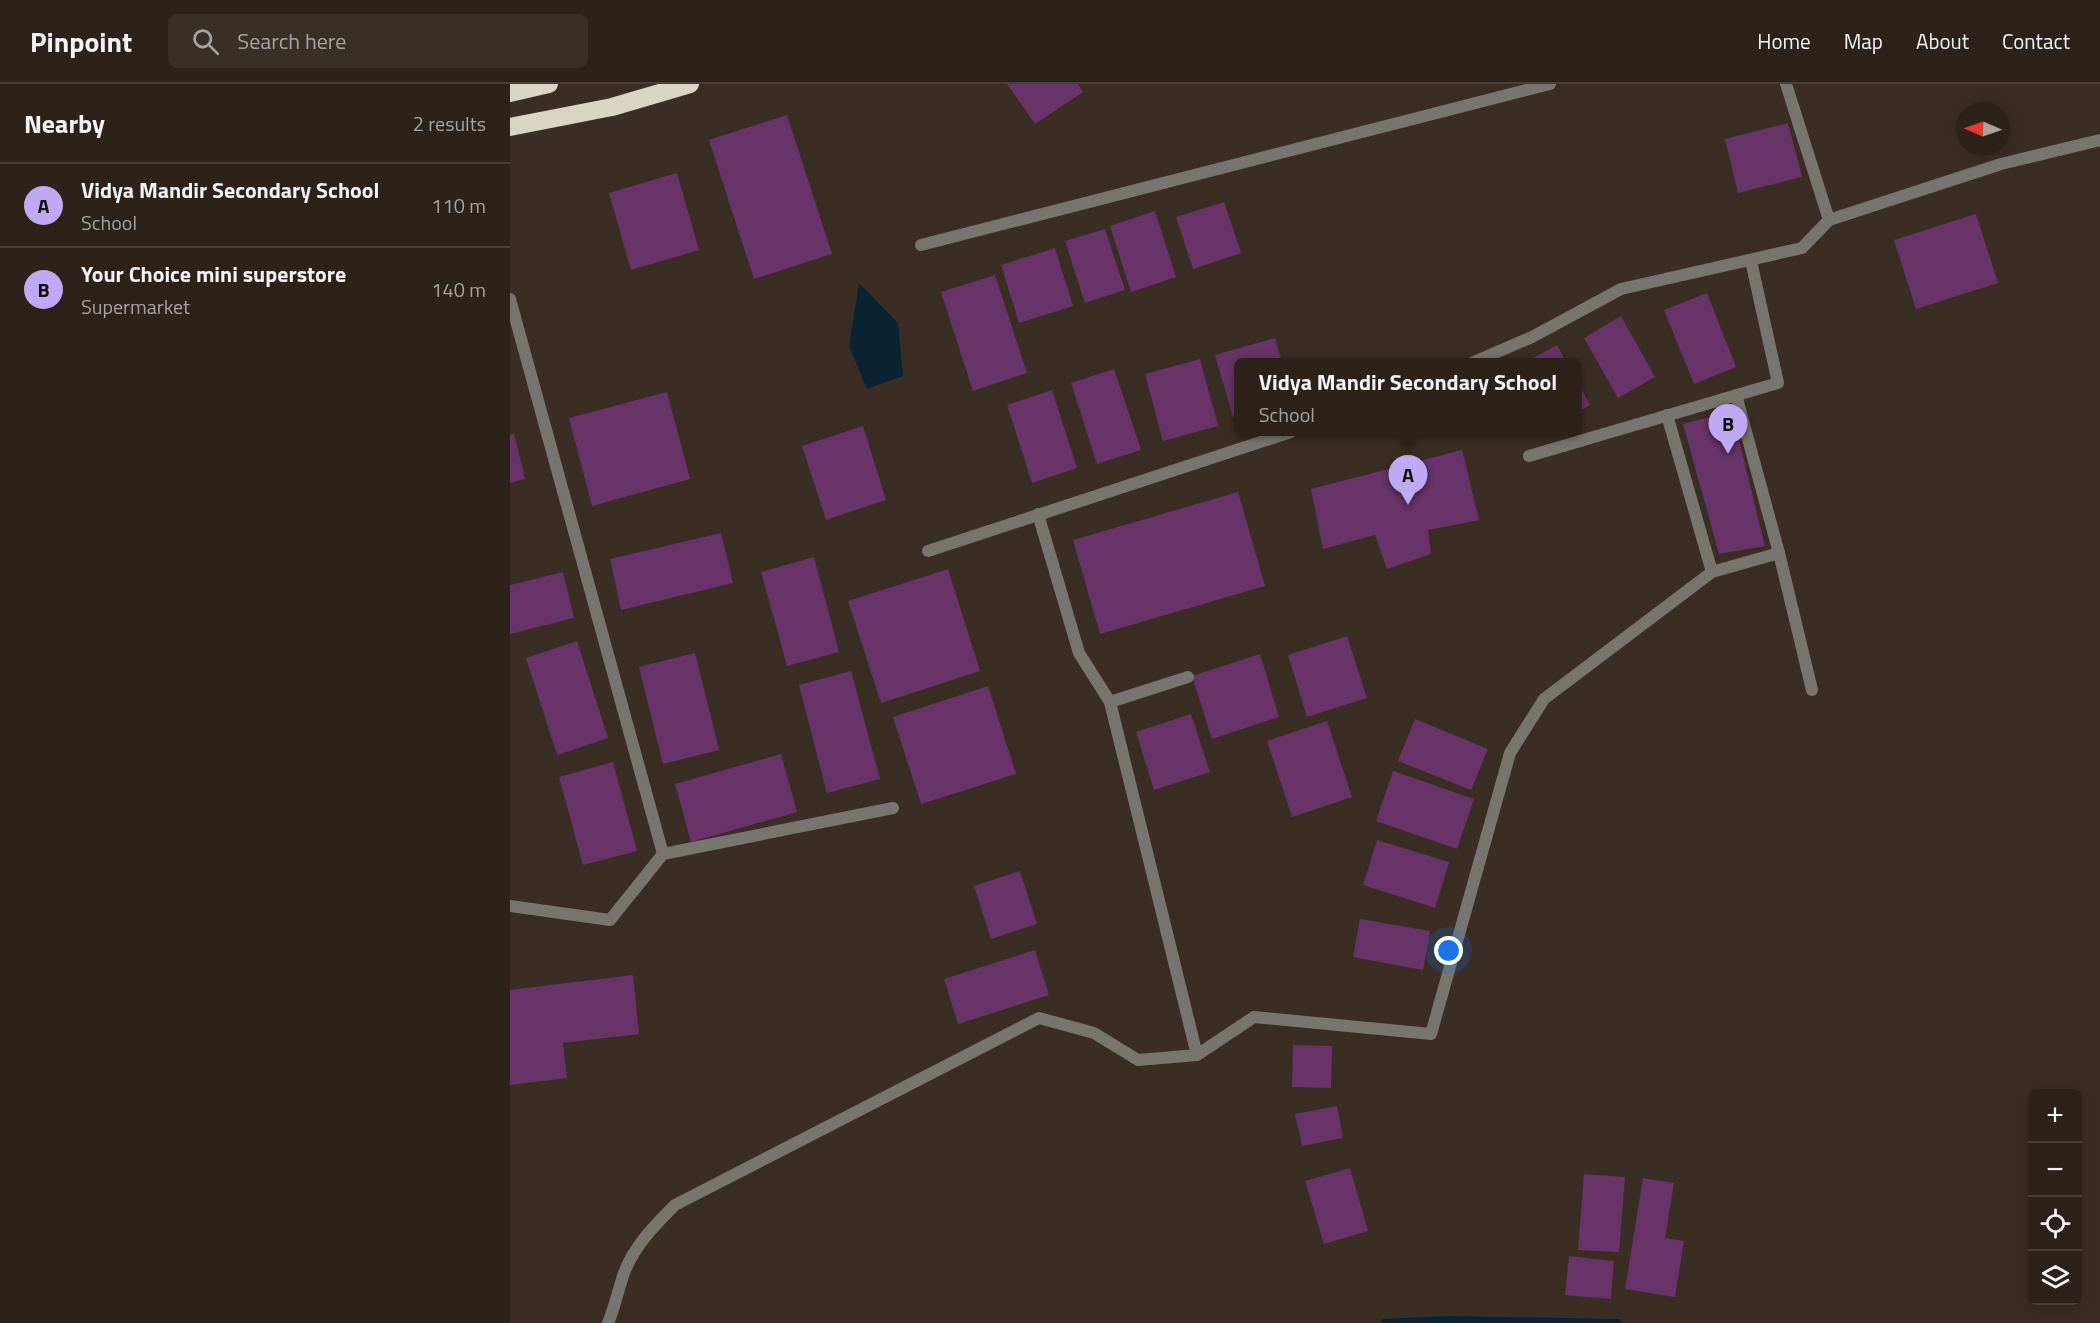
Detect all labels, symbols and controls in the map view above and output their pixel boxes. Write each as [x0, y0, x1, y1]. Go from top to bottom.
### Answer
search box [168, 14, 588, 68]
text: Pinpoint [30, 20, 132, 63]
text: Search here [237, 24, 346, 58]
icon: search [189, 25, 222, 58]
text: Home [1757, 25, 1811, 57]
text: Map [1844, 25, 1883, 57]
text: About [1916, 25, 1969, 57]
text: Contact [2002, 25, 2070, 57]
north arrow [1956, 102, 2010, 156]
text: Nearby [24, 104, 105, 143]
text: 2 results [413, 108, 486, 139]
text: Vidya Mandir Secondary School [81, 173, 379, 207]
text: A [37, 190, 50, 221]
text: 110 m [431, 190, 486, 221]
text: School [81, 207, 137, 238]
text: Your Choice mini superstore [81, 257, 346, 291]
text: B [37, 274, 50, 305]
text: 140 m [431, 274, 486, 305]
text: Supermarket [81, 291, 190, 322]
popup [1234, 358, 1582, 436]
text: Vidya Mandir Secondary School [1259, 365, 1557, 399]
text: School [1259, 399, 1315, 430]
pin: B [1708, 404, 1748, 454]
pin: A [1388, 456, 1428, 505]
your location [1434, 936, 1463, 965]
map controls [2028, 1089, 2082, 1305]
button: + [2028, 1089, 2082, 1143]
button: − [2028, 1143, 2082, 1197]
button: locate [2028, 1197, 2082, 1251]
button: layers [2028, 1251, 2082, 1305]

